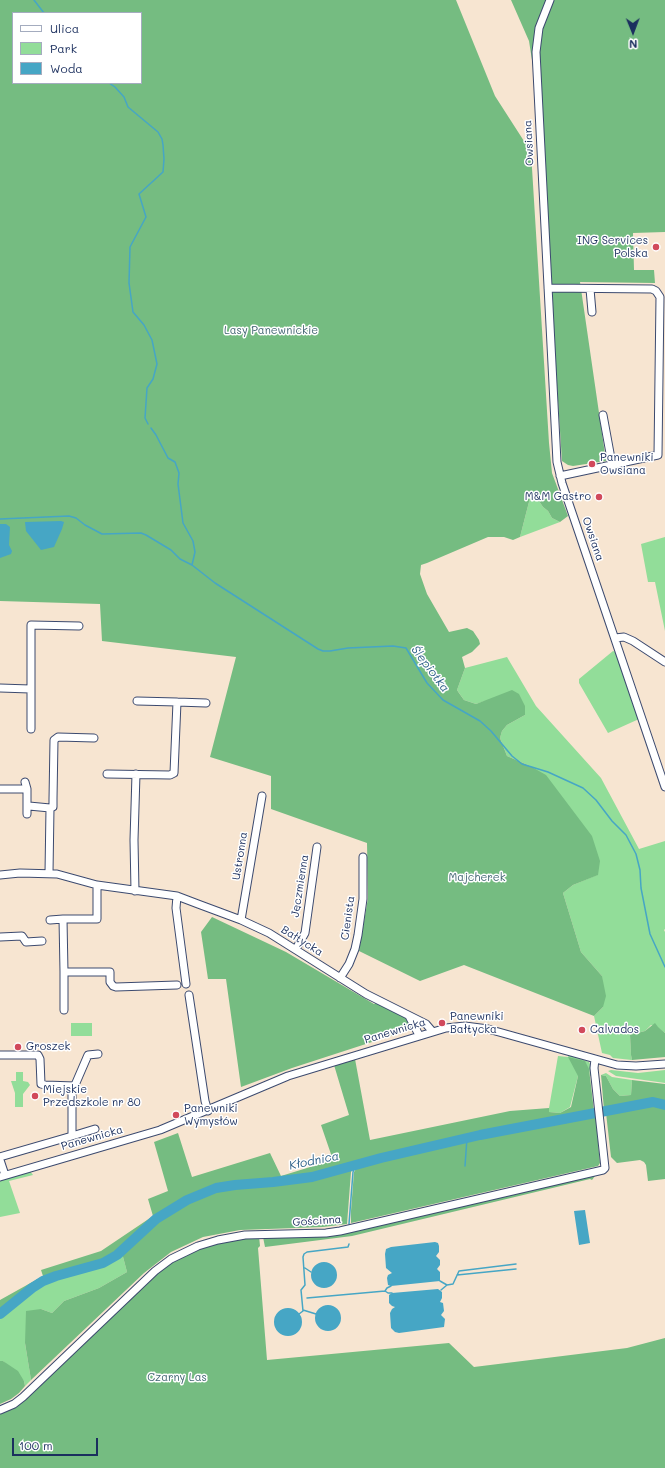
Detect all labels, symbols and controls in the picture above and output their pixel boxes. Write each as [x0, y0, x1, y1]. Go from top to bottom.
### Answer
legend [12, 12, 142, 84]
north arrow [613, 12, 653, 52]
text: Ulica [50, 20, 79, 36]
text: N [629, 37, 638, 52]
text: Park [50, 40, 77, 56]
text: Woda [50, 60, 83, 76]
street label: Owsiana [521, 120, 537, 166]
place label: ING Services Polska [577, 234, 648, 260]
marker: ING Services Polska [651, 242, 661, 252]
park label: Lasy Panewnickie [224, 324, 318, 338]
place label: Panewniki Owsiana [600, 451, 654, 477]
marker: Panewniki Owsiana [587, 459, 597, 469]
place label: M&M Gastro [525, 490, 591, 504]
marker: M&M Gastro [594, 492, 604, 502]
street label: Owsiana [579, 515, 607, 563]
water label: Ślepiotka [408, 643, 452, 695]
street label: Ustronna [230, 831, 250, 881]
street label: Jęczmienna [289, 854, 311, 918]
park label: Majcherek [449, 871, 505, 885]
street label: Cienista [338, 895, 358, 941]
street label: Bałtycka [279, 923, 325, 959]
place label: Panewniki Bałtycka [450, 1010, 504, 1036]
street label: Panewnicka [363, 1015, 427, 1047]
marker: Panewniki Bałtycka [437, 1018, 447, 1028]
place label: Calvados [590, 1023, 639, 1037]
marker: Calvados [577, 1025, 587, 1035]
place label: Groszek [26, 1040, 70, 1054]
marker: Groszek [13, 1042, 23, 1052]
place label: Miejskie Przedszkole nr 80 [43, 1083, 141, 1109]
marker: Miejskie Przedszkole nr 80 [30, 1091, 40, 1101]
place label: Panewniki Wymysłów [184, 1102, 238, 1128]
marker: Panewniki Wymysłów [171, 1110, 181, 1120]
street label: Panewnicka [60, 1123, 124, 1153]
water label: Kłodnica [288, 1149, 340, 1173]
street label: Gościnna [292, 1213, 342, 1229]
park label: Czarny Las [147, 1371, 207, 1385]
scale bar [14, 1430, 100, 1456]
text: 100 m [19, 1437, 53, 1453]

